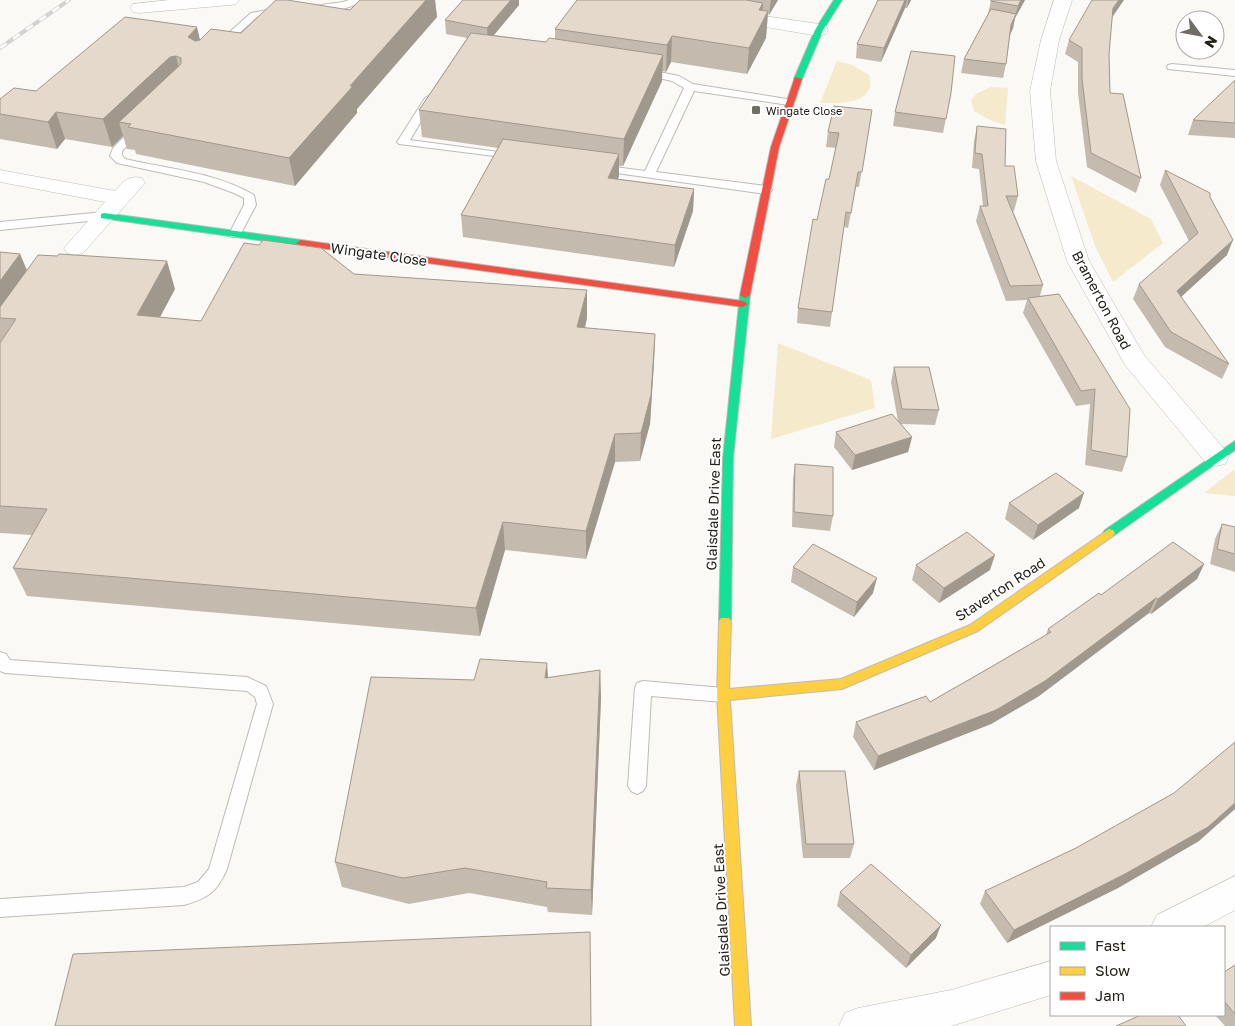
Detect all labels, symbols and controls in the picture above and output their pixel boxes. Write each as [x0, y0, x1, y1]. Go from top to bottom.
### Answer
north arrow [1175, 10, 1225, 60]
text: N [1201, 33, 1221, 51]
marker: Wingate Close [750, 104, 762, 116]
place label: Wingate Close [766, 104, 842, 117]
street label: Wingate Close [330, 239, 428, 269]
street label: Bramerton Road [1069, 248, 1135, 352]
street label: Glaisdale Drive East [702, 437, 724, 571]
street label: Staverton Road [952, 554, 1048, 624]
street label: Glaisdale Drive East [709, 843, 733, 977]
legend [1050, 926, 1225, 1016]
text: Fast [1095, 936, 1126, 954]
text: Slow [1095, 961, 1130, 979]
text: Jam [1095, 986, 1125, 1004]

